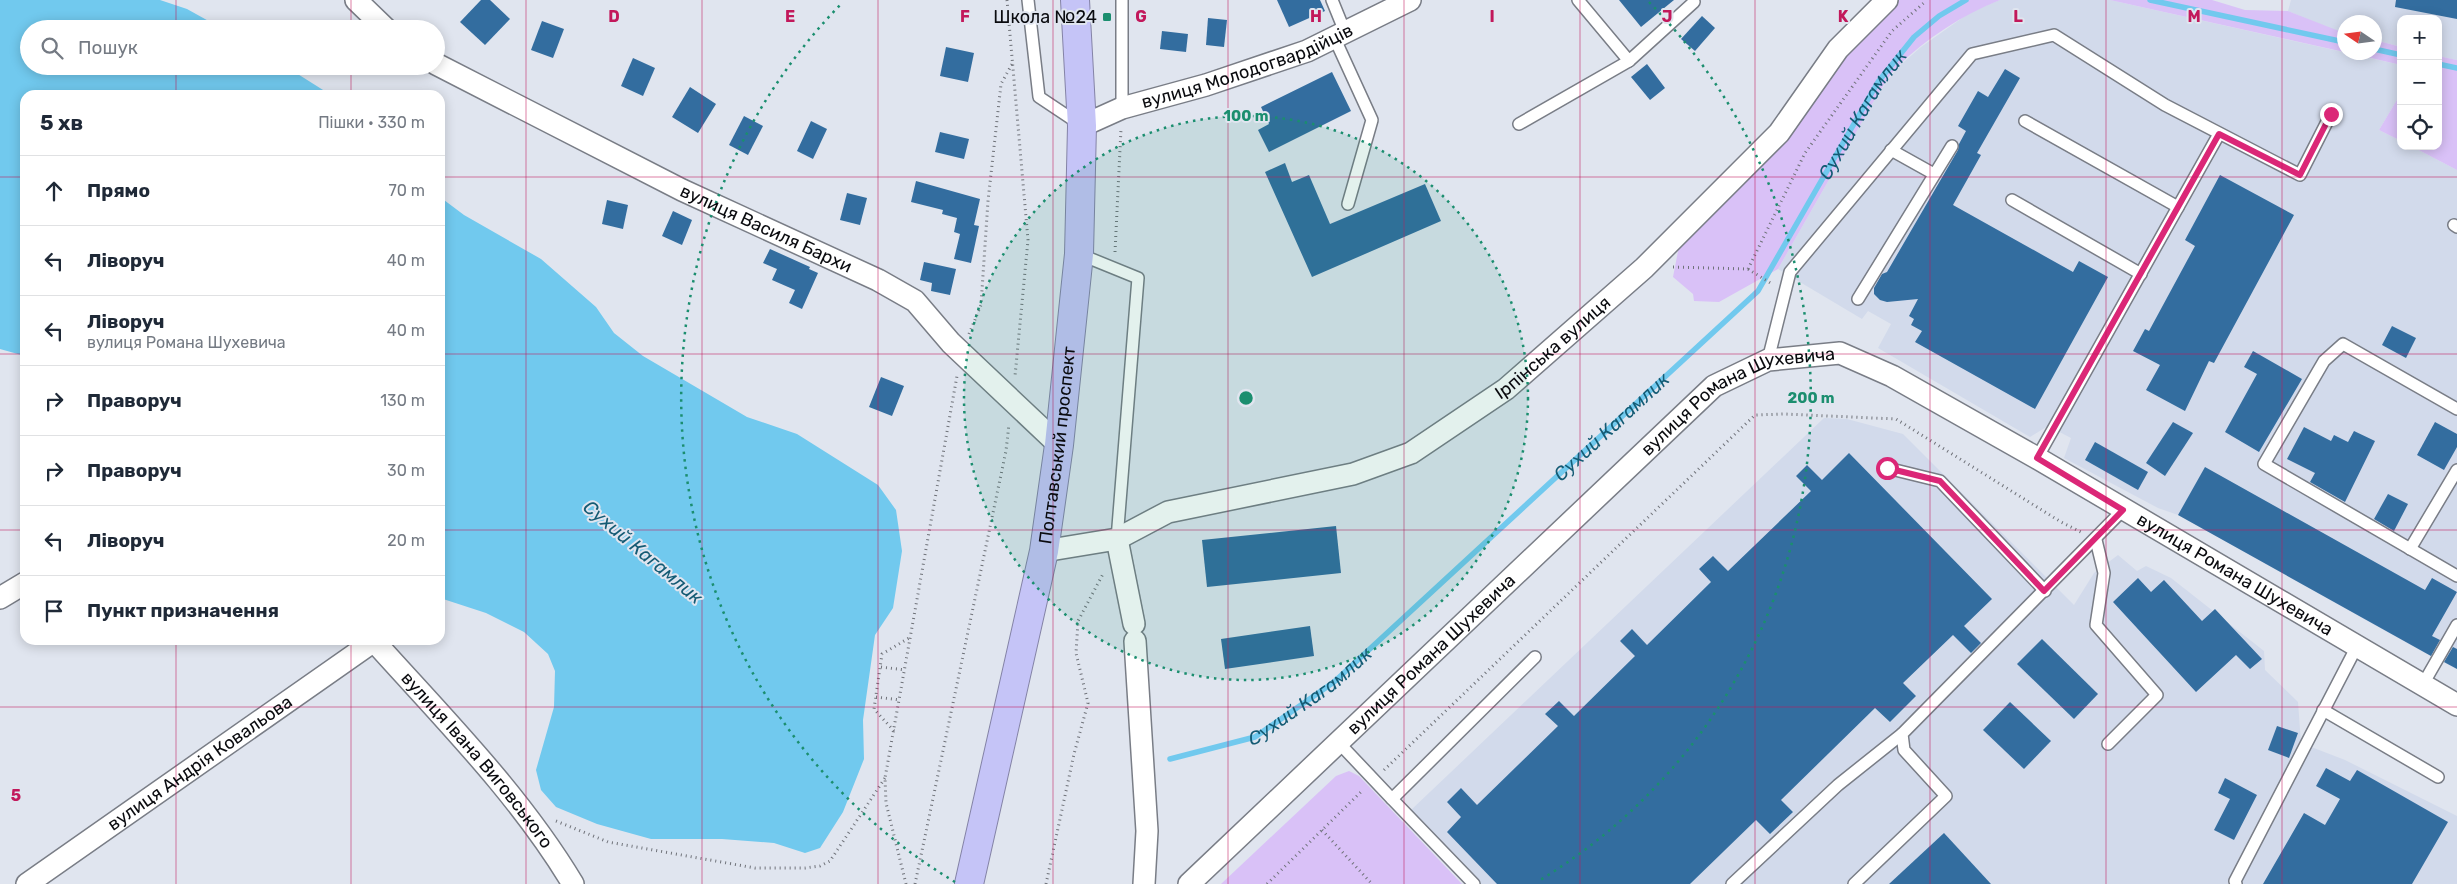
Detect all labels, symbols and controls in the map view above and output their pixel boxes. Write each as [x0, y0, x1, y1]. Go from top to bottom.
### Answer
place label: Школа №24 [993, 6, 1097, 28]
text: D [608, 7, 620, 26]
text: E [785, 7, 795, 26]
text: F [960, 7, 970, 26]
text: G [1135, 7, 1147, 26]
text: H [1310, 7, 1322, 26]
text: I [1489, 7, 1495, 26]
text: J [1662, 7, 1672, 26]
text: K [1838, 7, 1849, 26]
text: L [2013, 7, 2023, 26]
text: M [2187, 7, 2201, 26]
marker: Школа №24 [1101, 11, 1113, 23]
north arrow [2337, 15, 2382, 60]
map controls [2397, 15, 2442, 150]
button: + [2397, 15, 2442, 60]
street label: вулиця Молодогвардійців [1139, 19, 1357, 113]
search box [20, 20, 445, 75]
icon: search [38, 34, 66, 62]
text: Пошук [78, 36, 138, 59]
water label: Сухий Кагамлик [1813, 44, 1912, 184]
button: − [2397, 60, 2442, 105]
route end [2320, 103, 2343, 126]
button: locate [2397, 105, 2442, 150]
text: 100 m [1224, 107, 1268, 125]
text: 5 хв [40, 110, 83, 135]
text: Пішки · 330 m [318, 113, 425, 132]
icon: ahead [40, 177, 68, 205]
text: Прямо [87, 179, 150, 202]
street label: вулиця Василя Бархи [677, 180, 856, 278]
text: 70 m [388, 181, 425, 200]
icon: left [40, 247, 68, 275]
text: Ліворуч [87, 249, 164, 272]
text: 40 m [387, 251, 425, 270]
street label: Ірпінська вулиця [1491, 291, 1615, 404]
text: Ліворуч [87, 310, 164, 333]
icon: left [40, 317, 68, 345]
text: 40 m [387, 321, 425, 340]
text: вулиця Романа Шухевича [87, 333, 286, 352]
street label: вулиця Романа Шухевича [1637, 343, 1836, 460]
street label: Полтавський проспект [1034, 345, 1080, 545]
water label: Сухий Кагамлик [1548, 367, 1675, 486]
icon: right [40, 387, 68, 415]
text: Праворуч [87, 389, 182, 412]
centre of rings [1237, 389, 1255, 407]
text: 200 m [1787, 389, 1835, 407]
text: 130 m [380, 391, 425, 410]
icon: right [40, 457, 68, 485]
route start [1876, 457, 1899, 480]
text: Праворуч [87, 459, 182, 482]
text: 30 m [387, 461, 425, 480]
water label: Сухий Кагамлик [578, 495, 708, 609]
street label: вулиця Романа Шухевича [2133, 508, 2337, 641]
icon: left [40, 527, 68, 555]
text: Ліворуч [87, 529, 164, 552]
text: 20 m [387, 531, 425, 550]
street label: вулиця Романа Шухевича [1343, 569, 1520, 739]
icon: arrive [40, 597, 68, 625]
text: Пункт призначення [87, 599, 279, 622]
water label: Сухий Кагамлик [1246, 641, 1377, 750]
street label: вулиця Івана Виговського [396, 667, 558, 852]
street label: вулиця Андрія Ковальова [103, 691, 297, 835]
text: 5 [11, 786, 21, 805]

